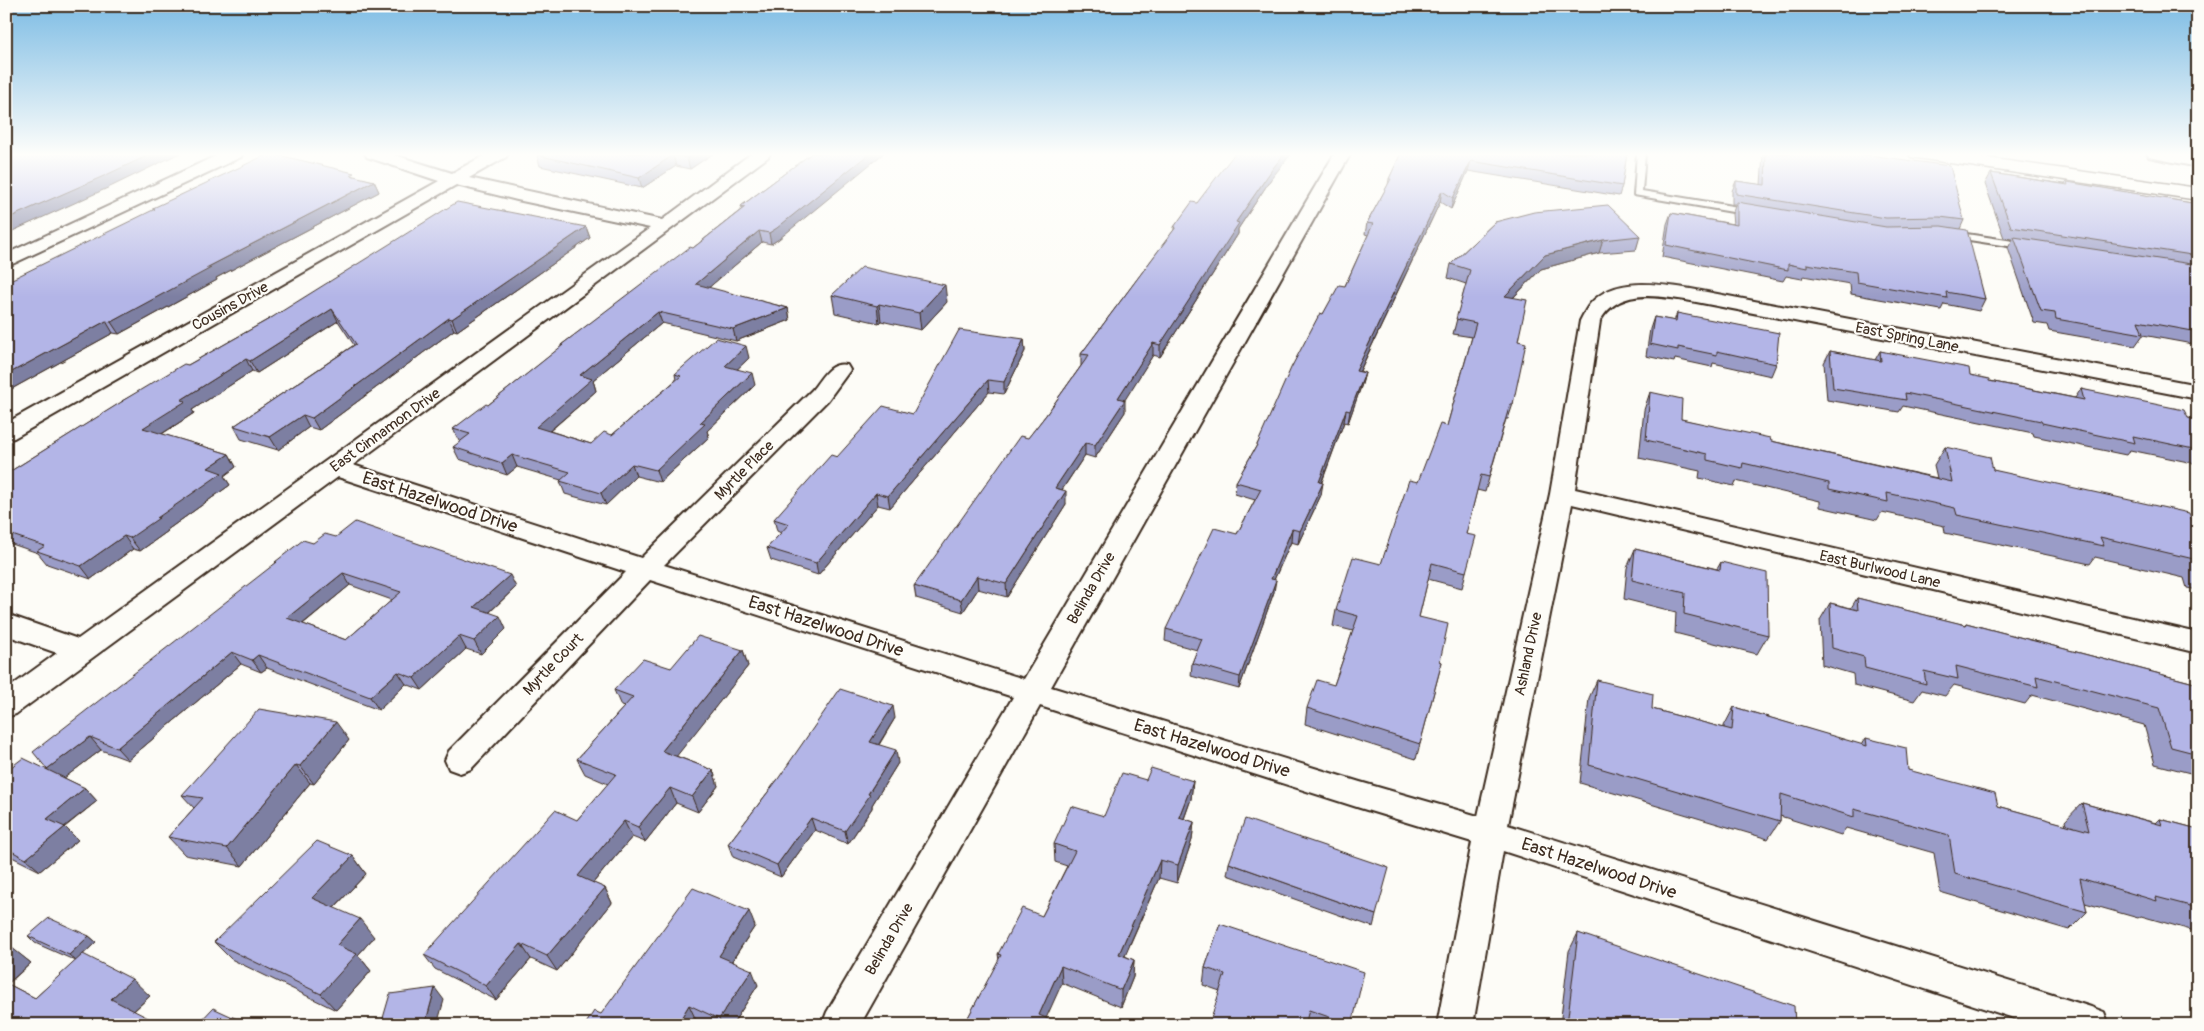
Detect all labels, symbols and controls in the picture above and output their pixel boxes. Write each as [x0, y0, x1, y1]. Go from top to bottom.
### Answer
street label: Cousins Drive [189, 277, 272, 335]
street label: East Spring Lane [1854, 318, 1961, 357]
street label: East Cinnamon Drive [327, 384, 445, 477]
street label: Myrtle Place [711, 436, 779, 504]
street label: East Hazelwood Drive [359, 467, 520, 538]
street label: East Burlwood Lane [1818, 546, 1943, 593]
street label: Belinda Drive [1063, 548, 1120, 628]
street label: East Hazelwood Drive [745, 591, 906, 662]
street label: Ashland Drive [1510, 610, 1547, 698]
street label: Myrtle Court [519, 629, 588, 699]
street label: East Hazelwood Drive [1131, 714, 1293, 783]
street label: East Hazelwood Drive [1518, 833, 1679, 904]
street label: Belinda Drive [861, 899, 918, 979]

